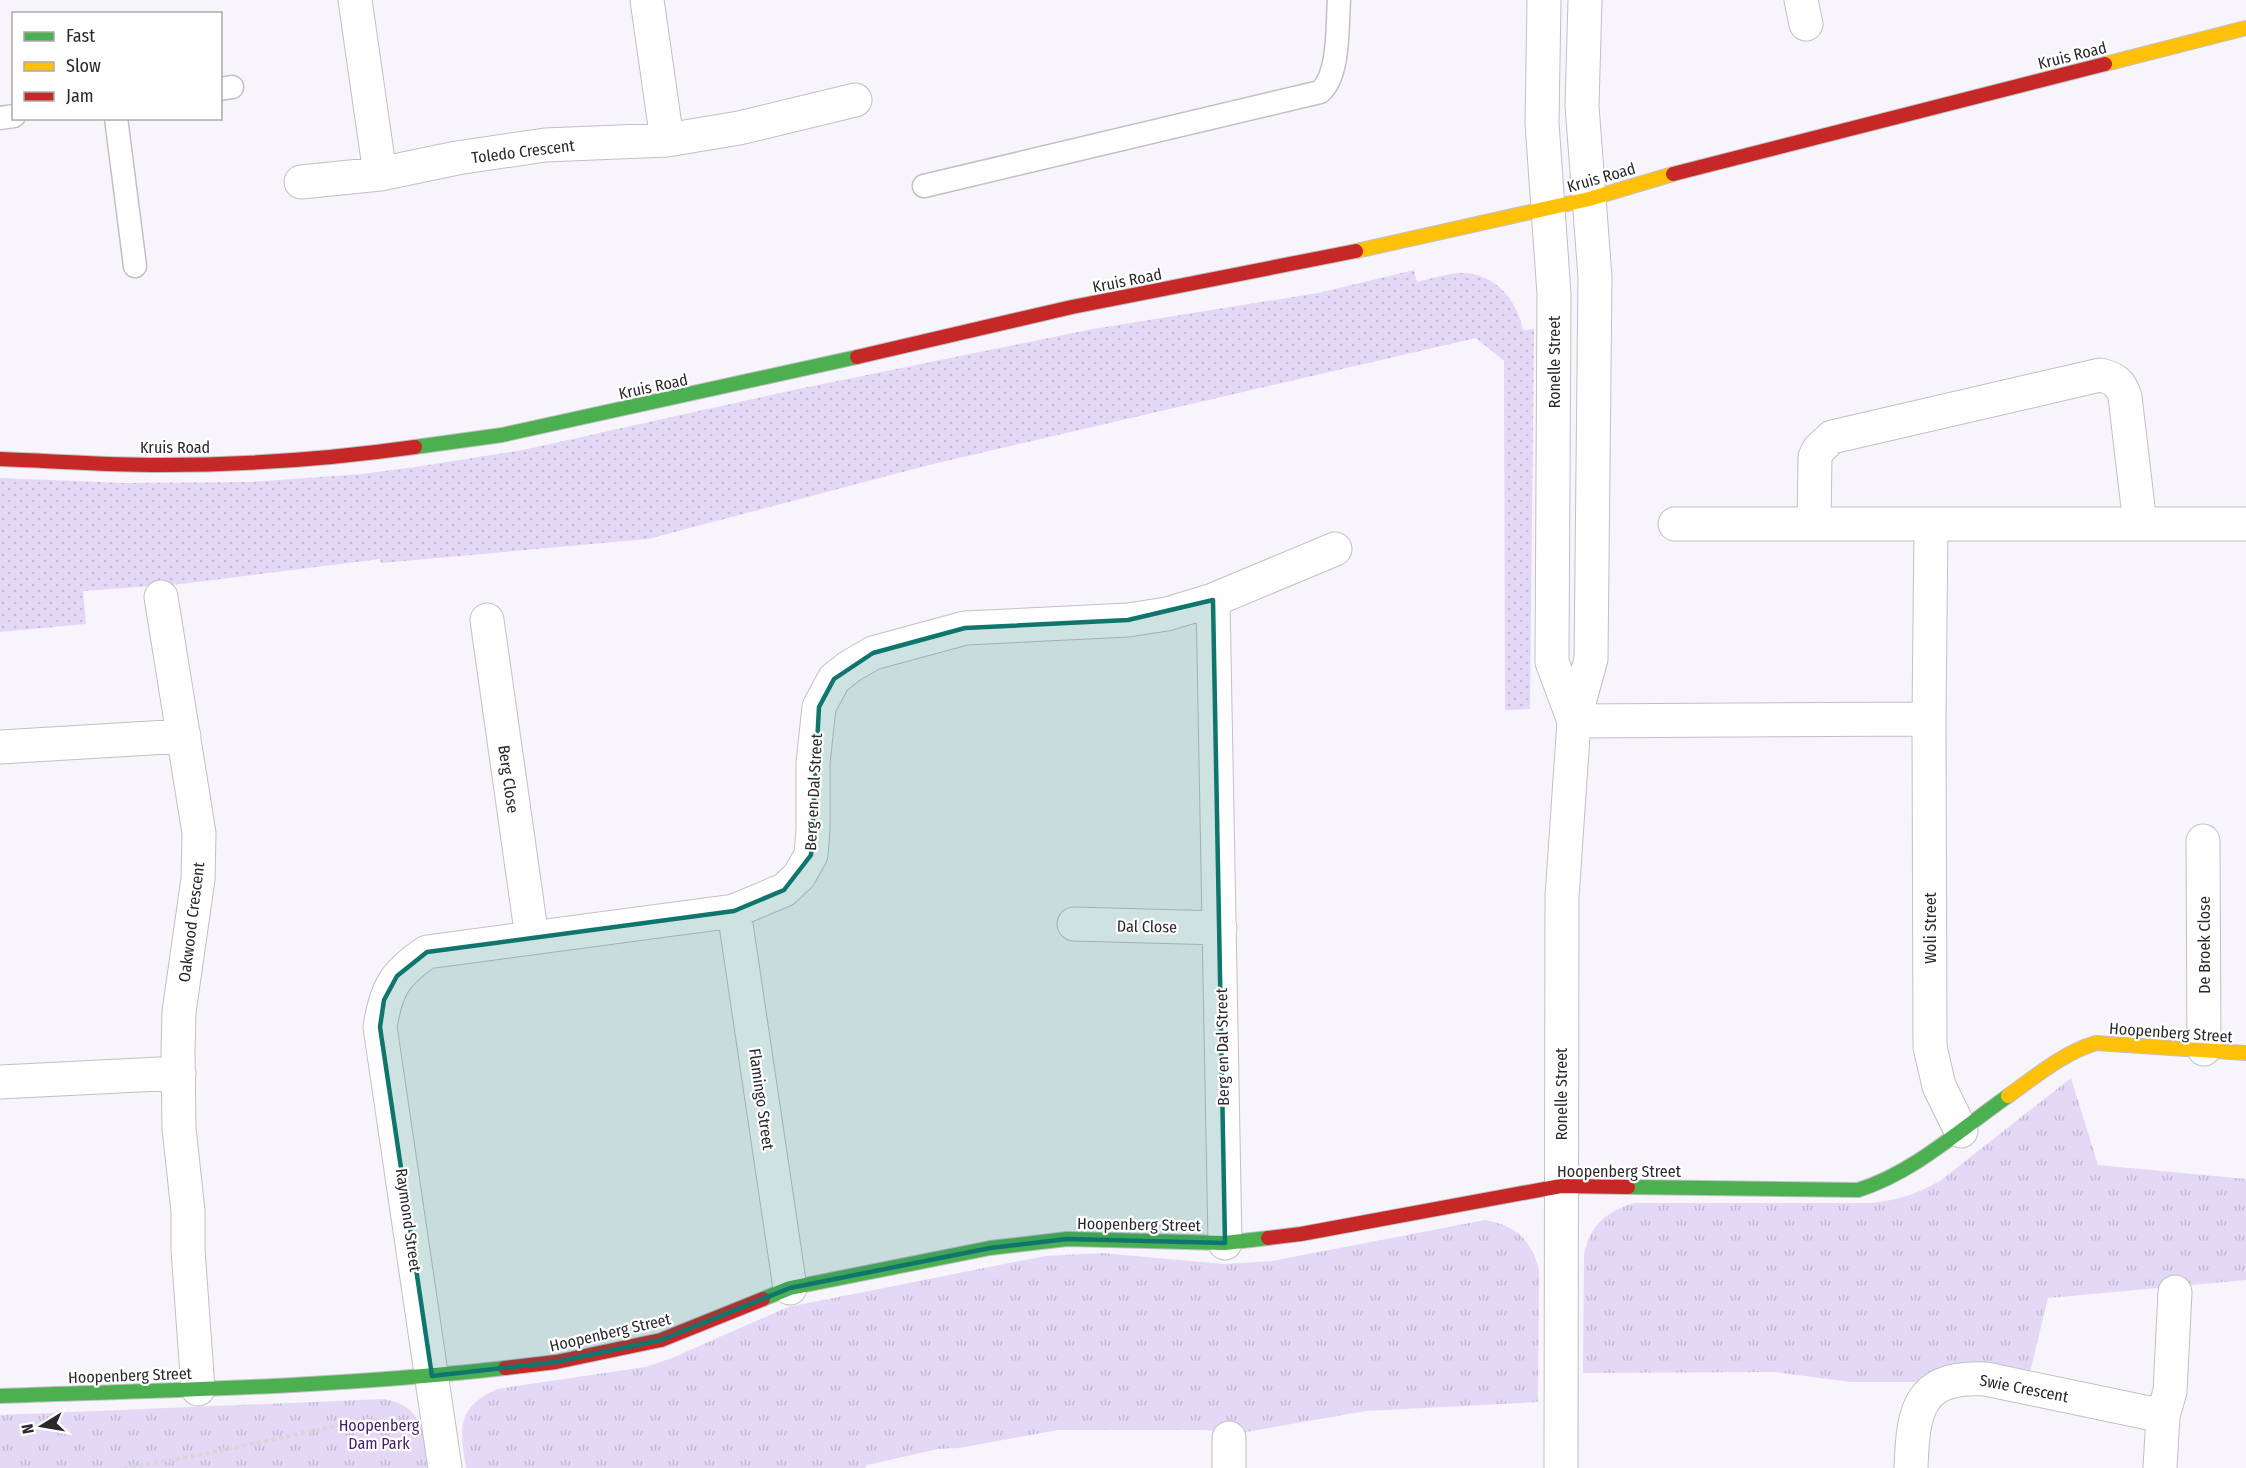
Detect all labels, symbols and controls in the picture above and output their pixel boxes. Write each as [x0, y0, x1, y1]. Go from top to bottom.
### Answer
legend [12, 12, 222, 120]
text: Fast [66, 25, 95, 47]
street label: Kruis Road [2036, 38, 2108, 73]
text: Slow [66, 55, 101, 77]
text: Jam [66, 85, 94, 107]
street label: Toledo Crescent [470, 136, 576, 167]
street label: Kruis Road [1565, 159, 1638, 196]
street label: Kruis Road [1091, 264, 1163, 297]
street label: Ronelle Street [1545, 315, 1564, 408]
street label: Kruis Road [617, 370, 689, 403]
street label: Kruis Road [140, 438, 210, 457]
street label: Berg en Dal Street [801, 732, 826, 851]
street label: Berg Close [494, 744, 523, 814]
street label: Oakwood Crescent [175, 860, 208, 983]
street label: Woli Street [1921, 891, 1940, 964]
street label: De Broek Close [2195, 896, 2214, 994]
street label: Dal Close [1117, 916, 1177, 937]
street label: Berg en Dal Street [1212, 987, 1233, 1106]
street label: Hoopenberg Street [2109, 1019, 2234, 1046]
street label: Flamingo Street [745, 1047, 778, 1152]
street label: Ronelle Street [1552, 1047, 1571, 1140]
street label: Hoopenberg Street [1557, 1162, 1682, 1181]
street label: Raymond Street [392, 1167, 425, 1274]
street label: Hoopenberg Street [1077, 1214, 1202, 1235]
street label: Hoopenberg Street [548, 1309, 673, 1356]
street label: Hoopenberg Street [68, 1364, 193, 1387]
street label: Swie Crescent [1978, 1371, 2071, 1407]
north arrow [12, 1396, 72, 1456]
park label: Hoopenberg Dam Park [339, 1416, 420, 1453]
text: N [18, 1422, 38, 1435]

